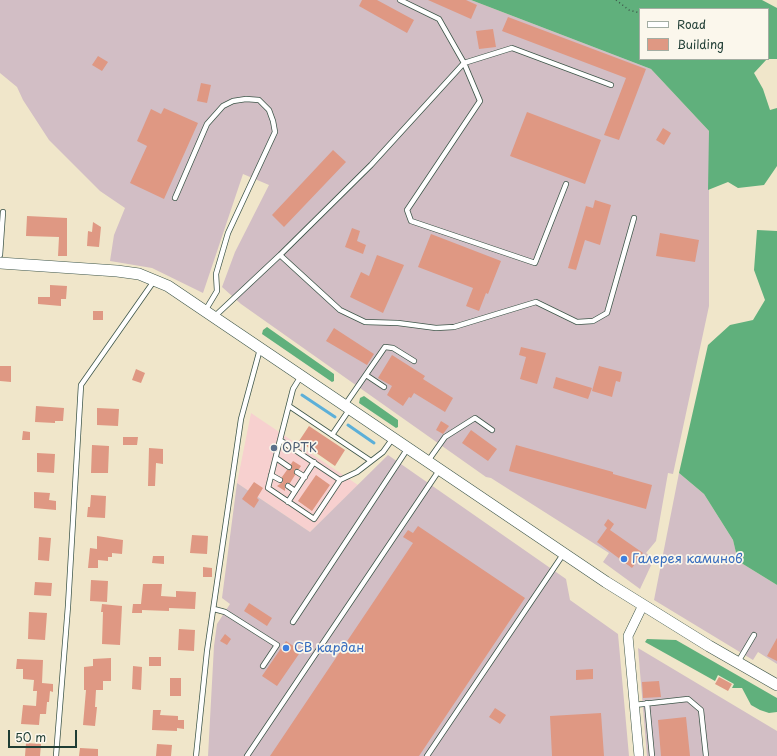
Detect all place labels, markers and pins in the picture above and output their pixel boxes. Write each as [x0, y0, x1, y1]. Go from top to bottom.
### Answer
place label: ОРТК [282, 440, 317, 456]
marker: ОРТК [269, 443, 279, 453]
place label: Галерея каминов [632, 551, 743, 567]
marker: Галерея каминов [619, 554, 629, 564]
place label: СВ кардан [294, 640, 364, 656]
marker: СВ кардан [281, 643, 291, 653]

